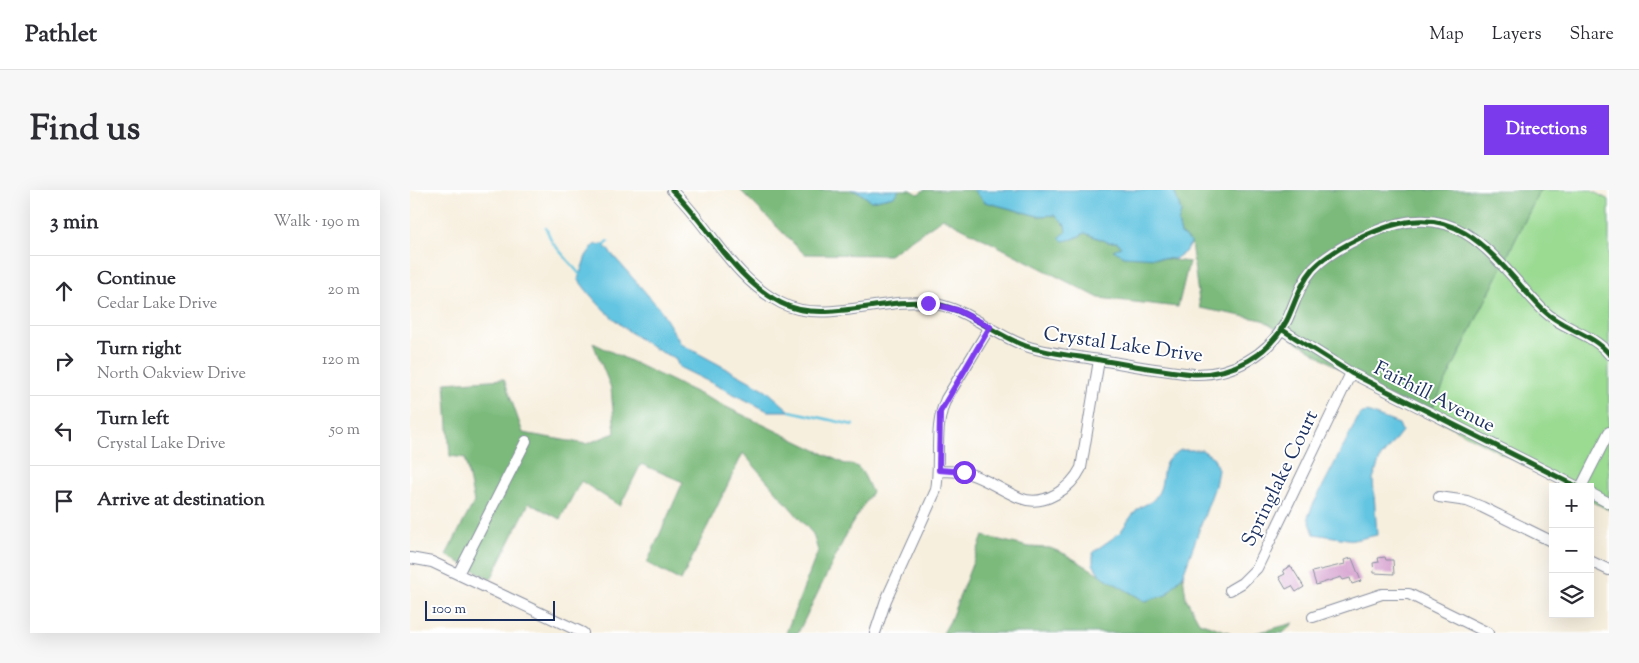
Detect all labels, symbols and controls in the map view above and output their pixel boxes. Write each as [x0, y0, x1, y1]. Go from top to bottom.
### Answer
text: Pathlet [25, 18, 97, 52]
text: Map [1429, 22, 1464, 48]
text: Layers [1492, 22, 1542, 48]
text: Share [1570, 22, 1614, 48]
text: Find us [30, 105, 140, 156]
button: Directions [1484, 105, 1609, 155]
text: 3 min [50, 208, 99, 238]
text: Walk · 190 m [273, 211, 360, 234]
text: Continue [97, 266, 176, 293]
icon: ahead [50, 277, 78, 305]
text: 20 m [327, 279, 360, 302]
route end [917, 292, 940, 315]
text: Cedar Lake Drive [97, 293, 217, 316]
street label: Crystal Lake Drive [1041, 320, 1205, 372]
text: Turn right [97, 336, 181, 363]
icon: right [50, 347, 78, 375]
text: 120 m [322, 349, 360, 372]
street label: Fairhill Avenue [1368, 355, 1500, 441]
text: North Oakview Drive [97, 363, 246, 386]
text: Turn left [97, 406, 169, 433]
street label: Springlake Court [1235, 406, 1327, 552]
icon: left [50, 417, 78, 445]
text: 50 m [329, 419, 360, 442]
text: Crystal Lake Drive [97, 433, 225, 456]
route start [953, 461, 976, 484]
map controls [1549, 483, 1594, 618]
button: + [1549, 483, 1594, 528]
icon: arrive [50, 487, 78, 515]
text: Arrive at destination [97, 487, 265, 514]
button: − [1549, 528, 1594, 573]
button: layers [1549, 573, 1594, 618]
scale bar [425, 598, 555, 621]
text: 100 m [432, 600, 466, 620]

